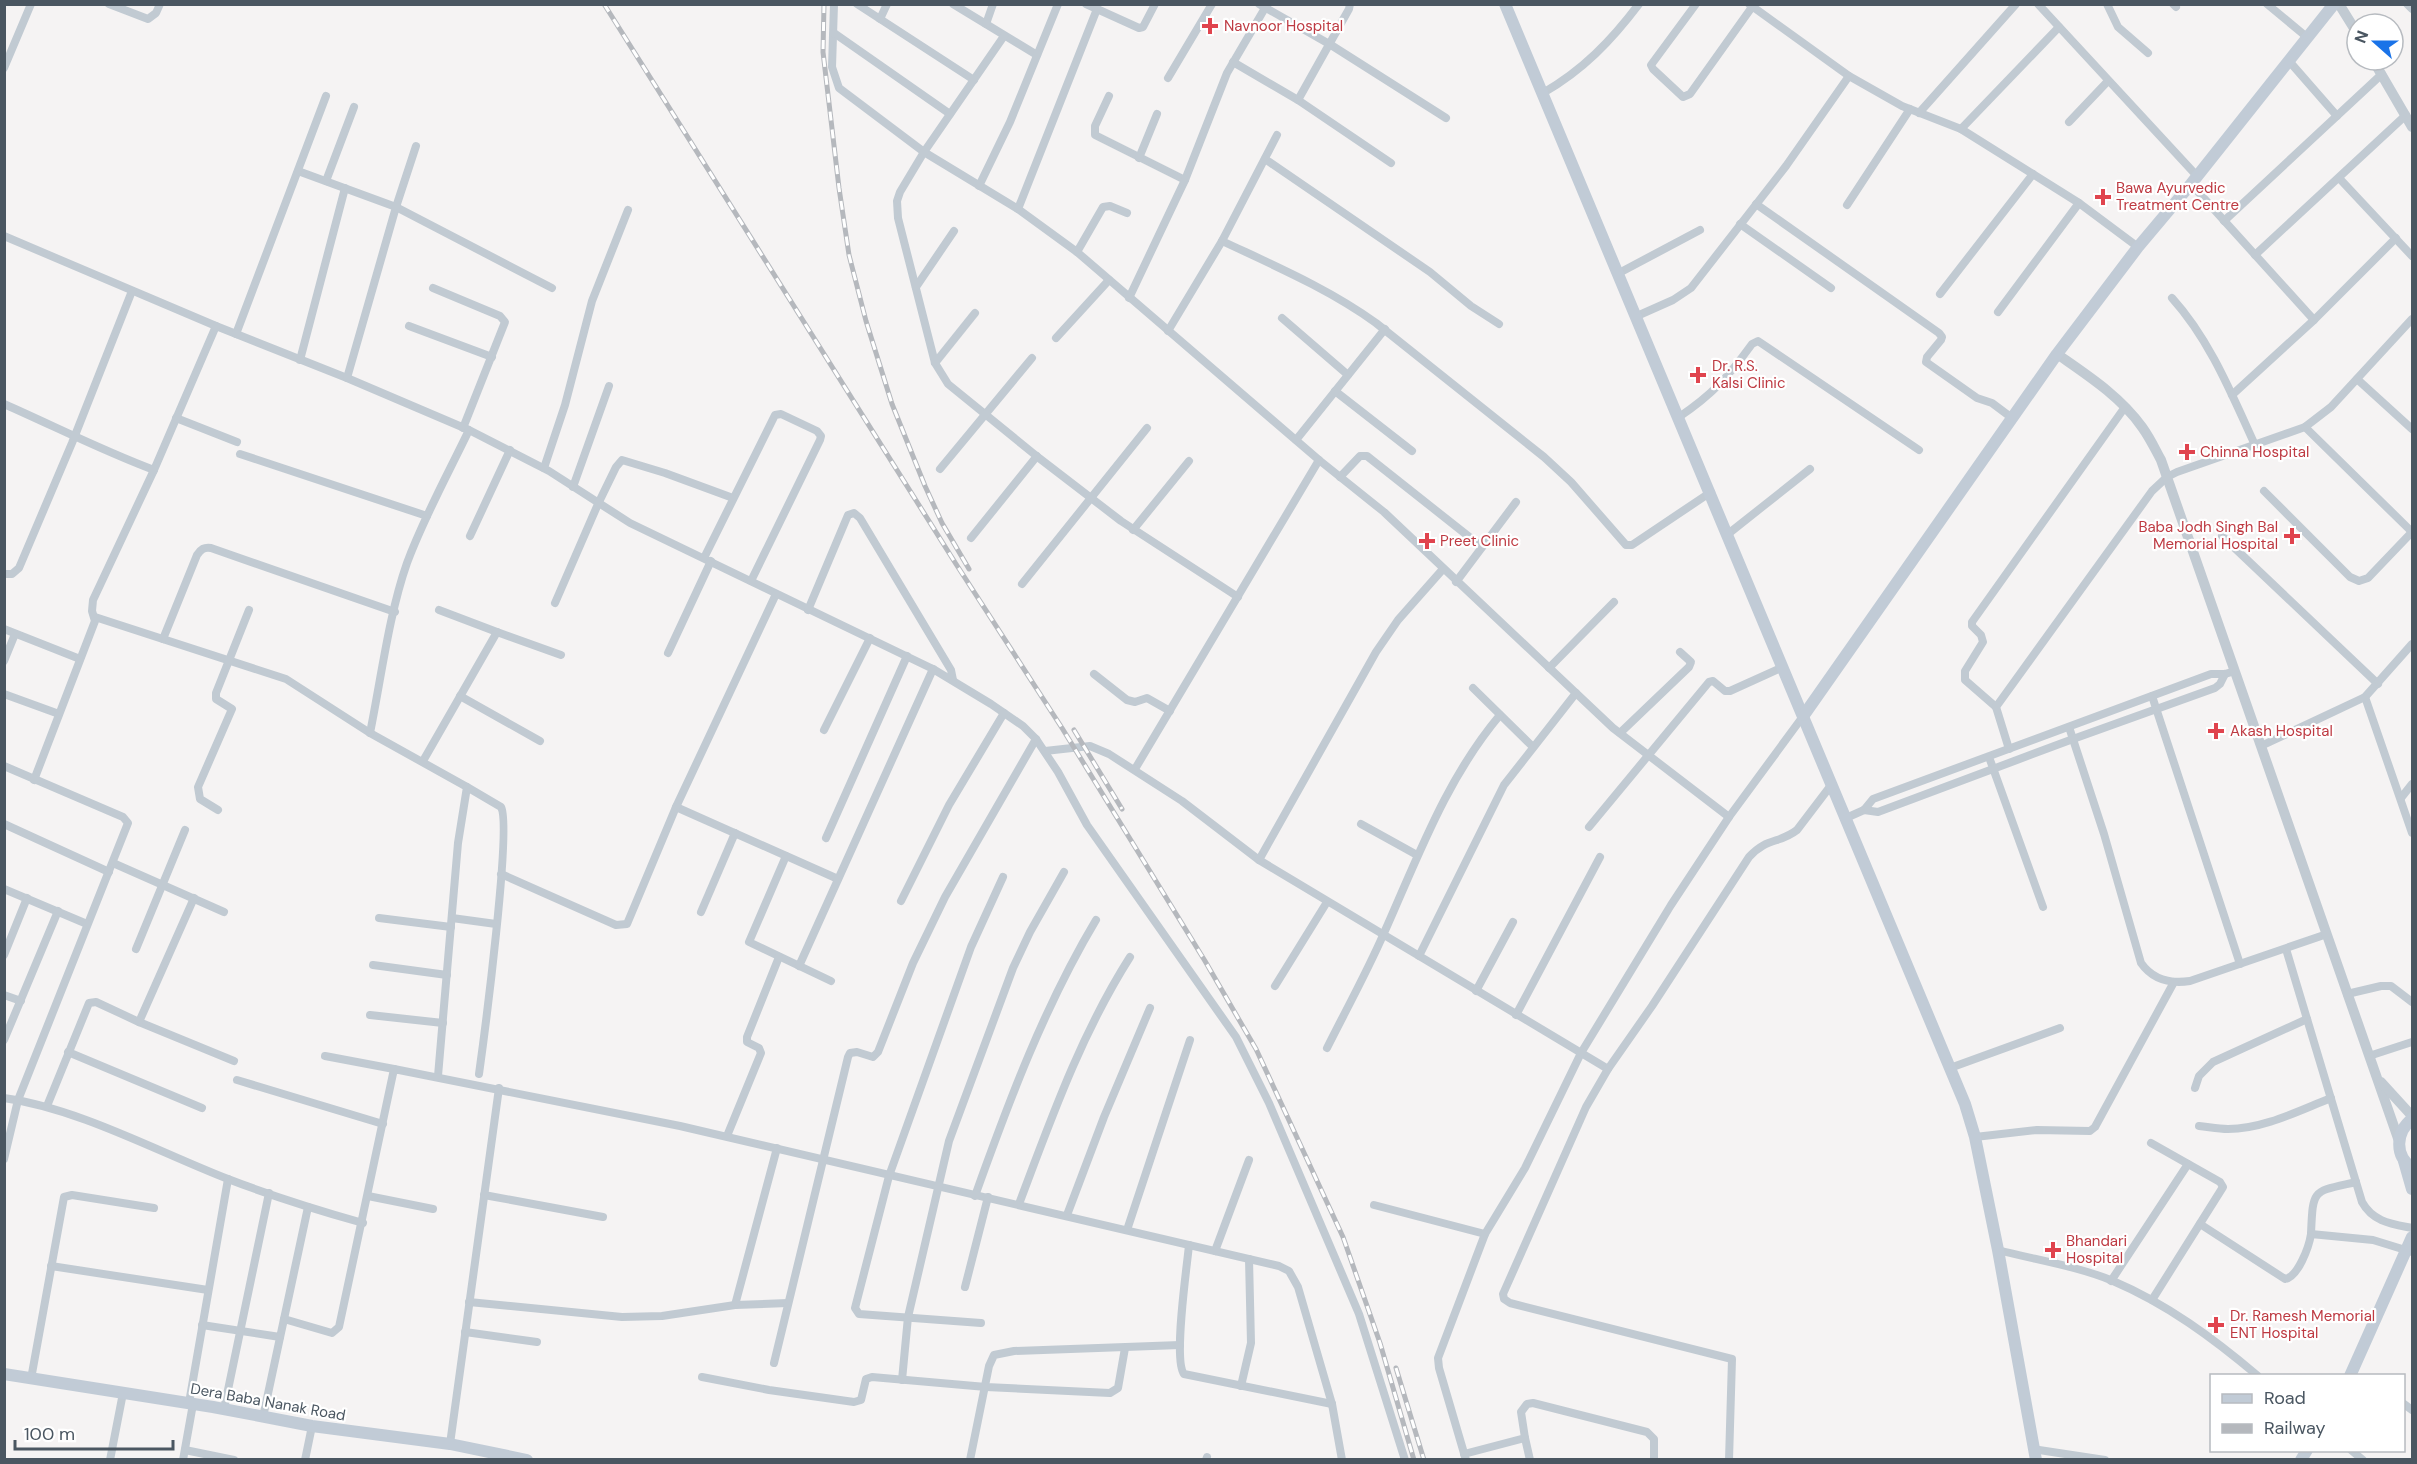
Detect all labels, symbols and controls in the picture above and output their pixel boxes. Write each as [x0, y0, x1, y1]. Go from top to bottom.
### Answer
north arrow [2345, 12, 2405, 72]
place label: Navnoor Hospital [1224, 16, 1343, 36]
marker: Navnoor Hospital [1201, 17, 1219, 35]
text: N [2350, 28, 2373, 46]
place label: Bawa Ayurvedic Treatment Centre [2116, 178, 2239, 215]
marker: Bawa Ayurvedic Treatment Centre [2094, 188, 2112, 206]
place label: Dr. R.S. Kalsi Clinic [1712, 356, 1786, 393]
marker: Dr. R.S. Kalsi Clinic [1689, 366, 1707, 384]
place label: Chinna Hospital [2200, 442, 2309, 462]
marker: Chinna Hospital [2178, 443, 2196, 461]
place label: Baba Jodh Singh Bal Memorial Hospital [2138, 517, 2278, 554]
marker: Baba Jodh Singh Bal Memorial Hospital [2283, 527, 2301, 545]
place label: Preet Clinic [1440, 531, 1519, 551]
marker: Preet Clinic [1418, 532, 1436, 550]
place label: Akash Hospital [2230, 721, 2333, 741]
marker: Akash Hospital [2207, 722, 2225, 740]
place label: Bhandari Hospital [2066, 1231, 2127, 1268]
marker: Bhandari Hospital [2044, 1241, 2062, 1259]
place label: Dr. Ramesh Memorial ENT Hospital [2230, 1306, 2375, 1343]
marker: Dr. Ramesh Memorial ENT Hospital [2207, 1316, 2225, 1334]
legend [2210, 1374, 2405, 1452]
street label: Dera Baba Nanak Road [189, 1379, 347, 1425]
text: Road [2264, 1386, 2306, 1410]
scale bar [15, 1413, 172, 1451]
text: Railway [2264, 1416, 2326, 1440]
text: 100 m [24, 1422, 75, 1446]

